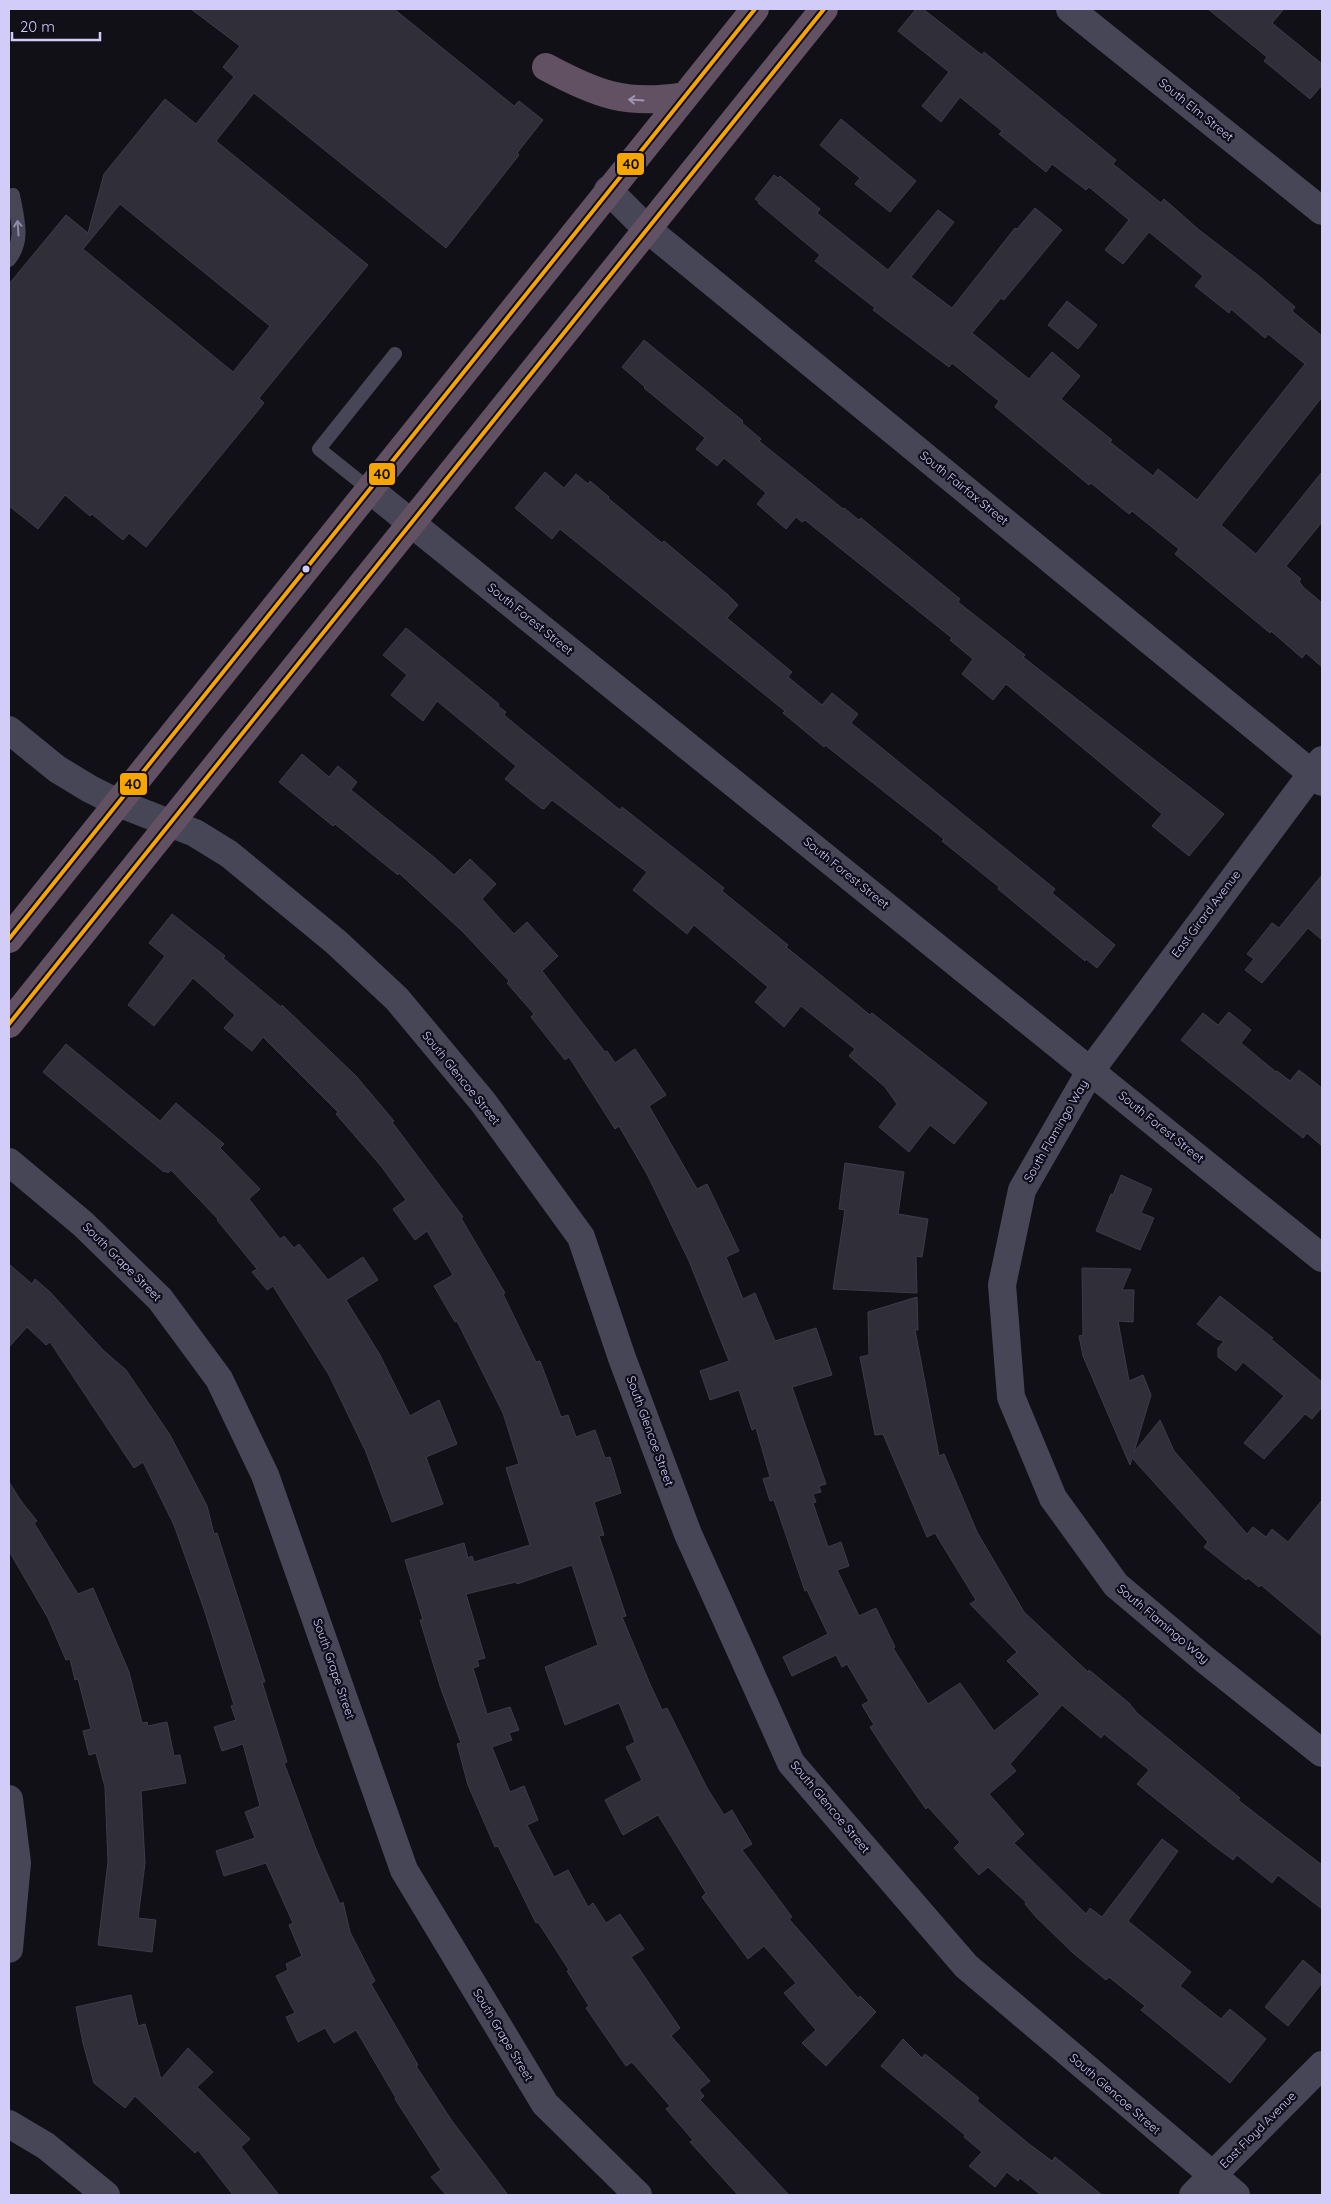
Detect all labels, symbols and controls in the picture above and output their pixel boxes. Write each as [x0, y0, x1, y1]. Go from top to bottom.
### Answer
scale bar [12, 10, 100, 42]
text: 20 m [20, 17, 55, 36]
street label: South Elm Street [1156, 75, 1237, 144]
one-way arrow [628, 95, 644, 105]
line badge: 40 [616, 152, 645, 176]
text: 40 [623, 155, 640, 173]
one-way arrow [14, 221, 23, 237]
street label: South Fairfax Street [917, 447, 1012, 528]
line badge: 40 [368, 462, 396, 486]
text: 40 [374, 465, 391, 483]
unlabelled marker [301, 564, 311, 574]
street label: South Forest Street [485, 580, 576, 658]
line badge: 40 [119, 772, 148, 796]
text: 40 [125, 775, 142, 793]
street label: South Forest Street [801, 834, 892, 912]
street label: East Girard Avenue [1168, 867, 1244, 960]
street label: South Glencoe Street [419, 1028, 504, 1127]
street label: South Flamingo Way [1020, 1077, 1091, 1185]
street label: South Forest Street [1116, 1088, 1207, 1166]
street label: South Grape Street [80, 1219, 165, 1304]
street label: South Glencoe Street [624, 1374, 677, 1488]
street label: South Flamingo Way [1114, 1581, 1212, 1667]
street label: South Grape Street [310, 1617, 359, 1721]
street label: South Glencoe Street [787, 1757, 873, 1856]
street label: South Grape Street [470, 1986, 537, 2084]
street label: South Glencoe Street [1067, 2050, 1164, 2137]
street label: East Floyd Avenue [1216, 2088, 1299, 2171]

